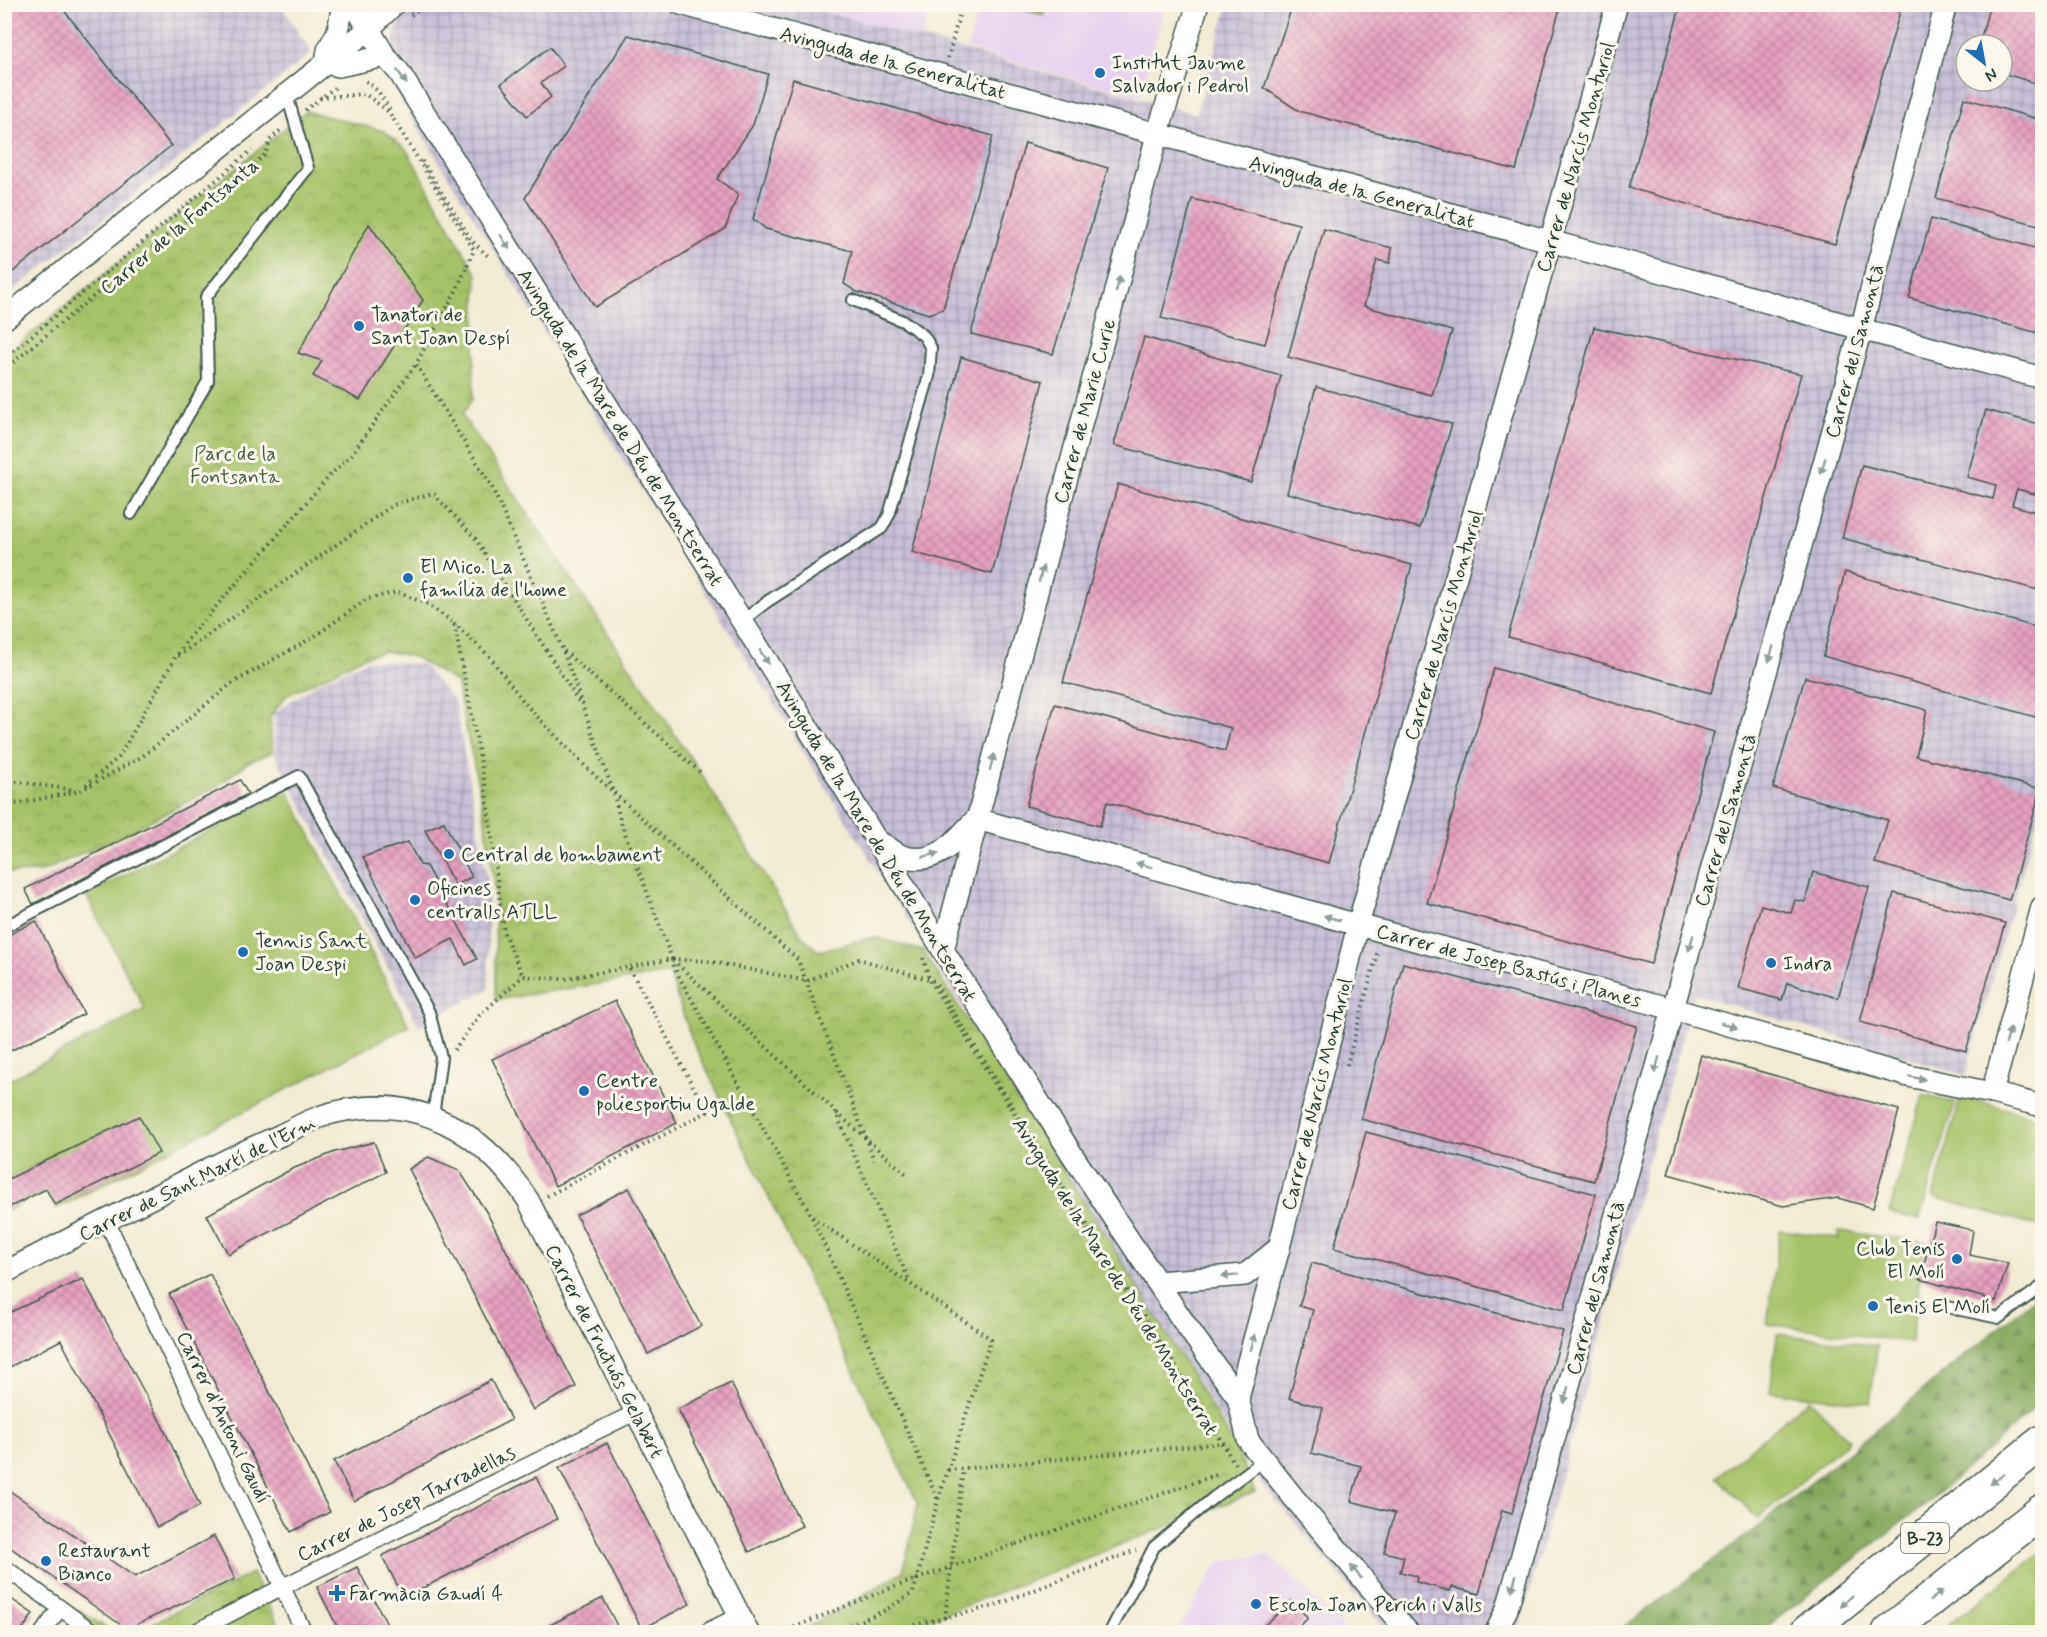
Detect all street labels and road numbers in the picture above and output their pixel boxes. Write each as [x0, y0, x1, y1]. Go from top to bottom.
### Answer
street label: Avinguda de la Generalitat [777, 20, 1008, 108]
street label: Carrer de Narcís Monturiol [1531, 39, 1622, 276]
street label: Avinguda de la Generalitat [1246, 149, 1477, 237]
street label: Carrer de la Fontsanta [95, 153, 265, 302]
street label: Carrer del Samontà [1819, 262, 1892, 441]
street label: Avinguda de la Mare de Déu de Montserrat [509, 264, 729, 592]
street label: Carrer de Marie Curie [1048, 316, 1123, 507]
street label: Carrer de Narcís Monturiol [1399, 507, 1490, 744]
street label: Avinguda de la Mare de Déu de Montserrat [768, 676, 983, 1008]
street label: Carrer del Samontà [1689, 731, 1764, 910]
street label: Carrer de Josep Bastús i Planes [1373, 918, 1644, 1015]
street label: Carrer de Narcís Monturiol [1276, 975, 1359, 1213]
street label: Carrer de Sant Martí de l'Erm [75, 1110, 321, 1249]
street label: Avinguda de la Mare de Déu de Montserrat [1004, 1113, 1224, 1441]
street label: Carrer del Samontà [1560, 1199, 1633, 1378]
street label: Carrer de Fructuós Gelabert [538, 1240, 669, 1463]
street label: Carrer d'Antoni Gaudí [169, 1327, 276, 1508]
street label: Carrer de Josep Tarradellas [293, 1440, 520, 1569]
road number: B-23 [1901, 1523, 1949, 1553]

